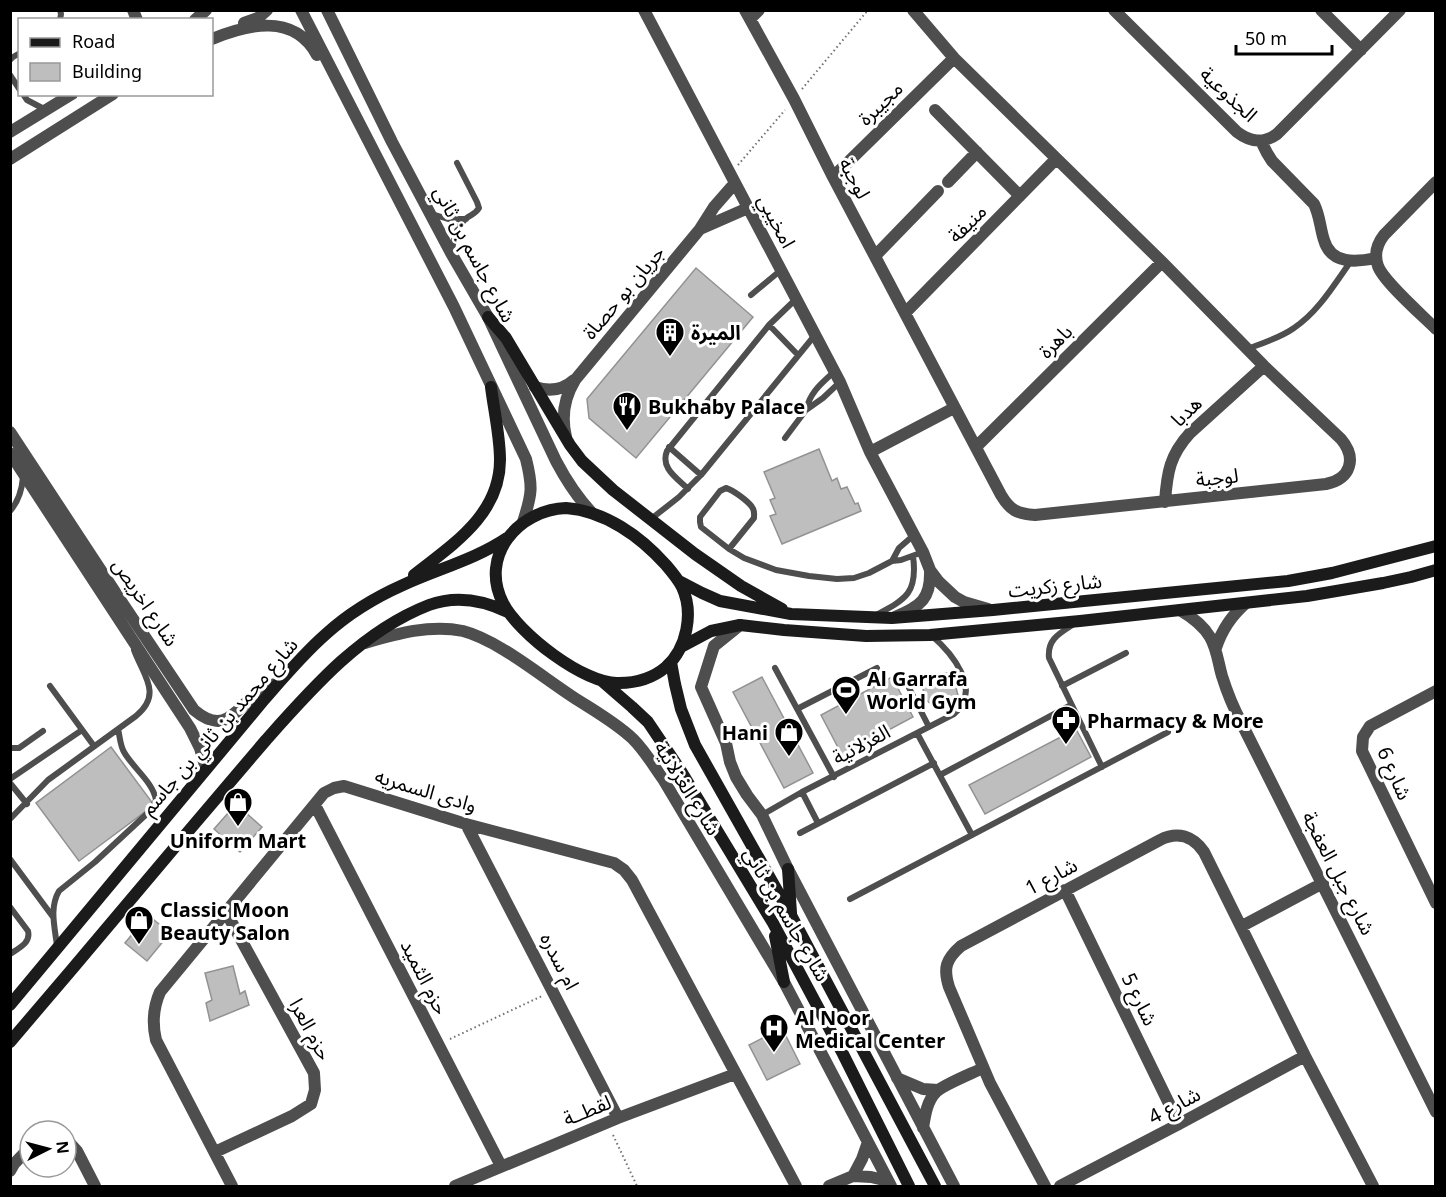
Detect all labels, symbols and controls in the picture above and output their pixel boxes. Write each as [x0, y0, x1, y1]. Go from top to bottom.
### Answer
legend [18, 18, 213, 96]
scale bar [1236, 18, 1332, 56]
text: 50 m [1245, 26, 1287, 50]
text: Road [72, 29, 115, 53]
text: Building [72, 59, 142, 83]
street label: الجذوعية [1194, 60, 1264, 128]
street label: مجيبرة [852, 75, 908, 131]
street label: لوجبة [833, 153, 877, 203]
street label: شارع جاسم بن ثاني [425, 181, 522, 328]
street label: امخيبي [749, 189, 802, 254]
street label: منيفة [942, 198, 992, 248]
street label: جريان بو حصاة [576, 239, 670, 345]
building icon: الميرة [654, 316, 686, 358]
street label: باهرة [1032, 318, 1078, 364]
place label: الميرة [691, 319, 741, 346]
restaurant icon: Bukhaby Palace [611, 390, 643, 432]
street label: هدبا [1165, 390, 1207, 432]
place label: Bukhaby Palace [648, 393, 805, 420]
street label: لوجبة [1194, 461, 1240, 493]
street label: شارع اخريص [105, 553, 185, 653]
street label: شارع زكريت [1007, 567, 1103, 605]
street label: شارع محمد بن ثاني بن جاسم [134, 632, 306, 822]
place label: Al Garrafa World Gym [867, 665, 977, 715]
sports icon: Al Garrafa World Gym [830, 674, 862, 716]
pharmacy icon: Pharmacy & More [1050, 704, 1082, 746]
place label: Pharmacy & More [1087, 707, 1264, 734]
shop icon: Hani [773, 716, 805, 758]
street label: الغزلانية [827, 718, 895, 770]
place label: Hani [722, 719, 768, 746]
street label: شارع الغزلانية [647, 736, 728, 841]
street label: شارع 6 [1370, 742, 1419, 805]
street label: وادى السمريه [372, 762, 480, 818]
shop icon: Uniform Mart [222, 786, 254, 828]
street label: شارع جبل العفجة [1294, 807, 1382, 940]
place label: Uniform Mart [170, 827, 307, 854]
street label: شارع جاسم بن ثاني [735, 842, 836, 987]
street label: شارع 1 [1020, 851, 1083, 903]
place label: Classic Moon Beauty Salon [160, 896, 290, 946]
shop icon: Classic Moon Beauty Salon [123, 904, 155, 946]
street label: ام سدره [532, 928, 586, 995]
street label: حزم الثميد [393, 935, 455, 1020]
street label: شارع 5 [1114, 968, 1164, 1031]
street label: حزم العرا [282, 993, 338, 1066]
place label: Al Noor Medical Center [795, 1004, 945, 1054]
hospital icon: Al Noor Medical Center [758, 1012, 790, 1054]
street label: شارع 4 [1143, 1080, 1206, 1132]
street label: لقطــة [559, 1088, 615, 1132]
north arrow [18, 1119, 78, 1179]
text: N [51, 1140, 75, 1155]

